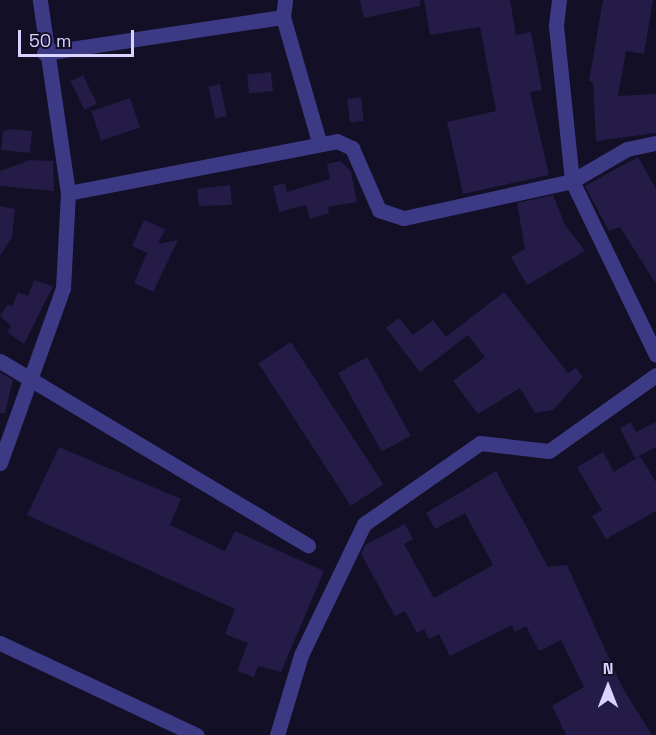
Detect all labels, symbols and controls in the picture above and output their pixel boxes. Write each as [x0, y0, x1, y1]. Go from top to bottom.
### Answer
scale bar [21, 18, 136, 56]
text: 50 m [29, 29, 71, 52]
north arrow [578, 657, 638, 717]
text: N [603, 658, 613, 679]

